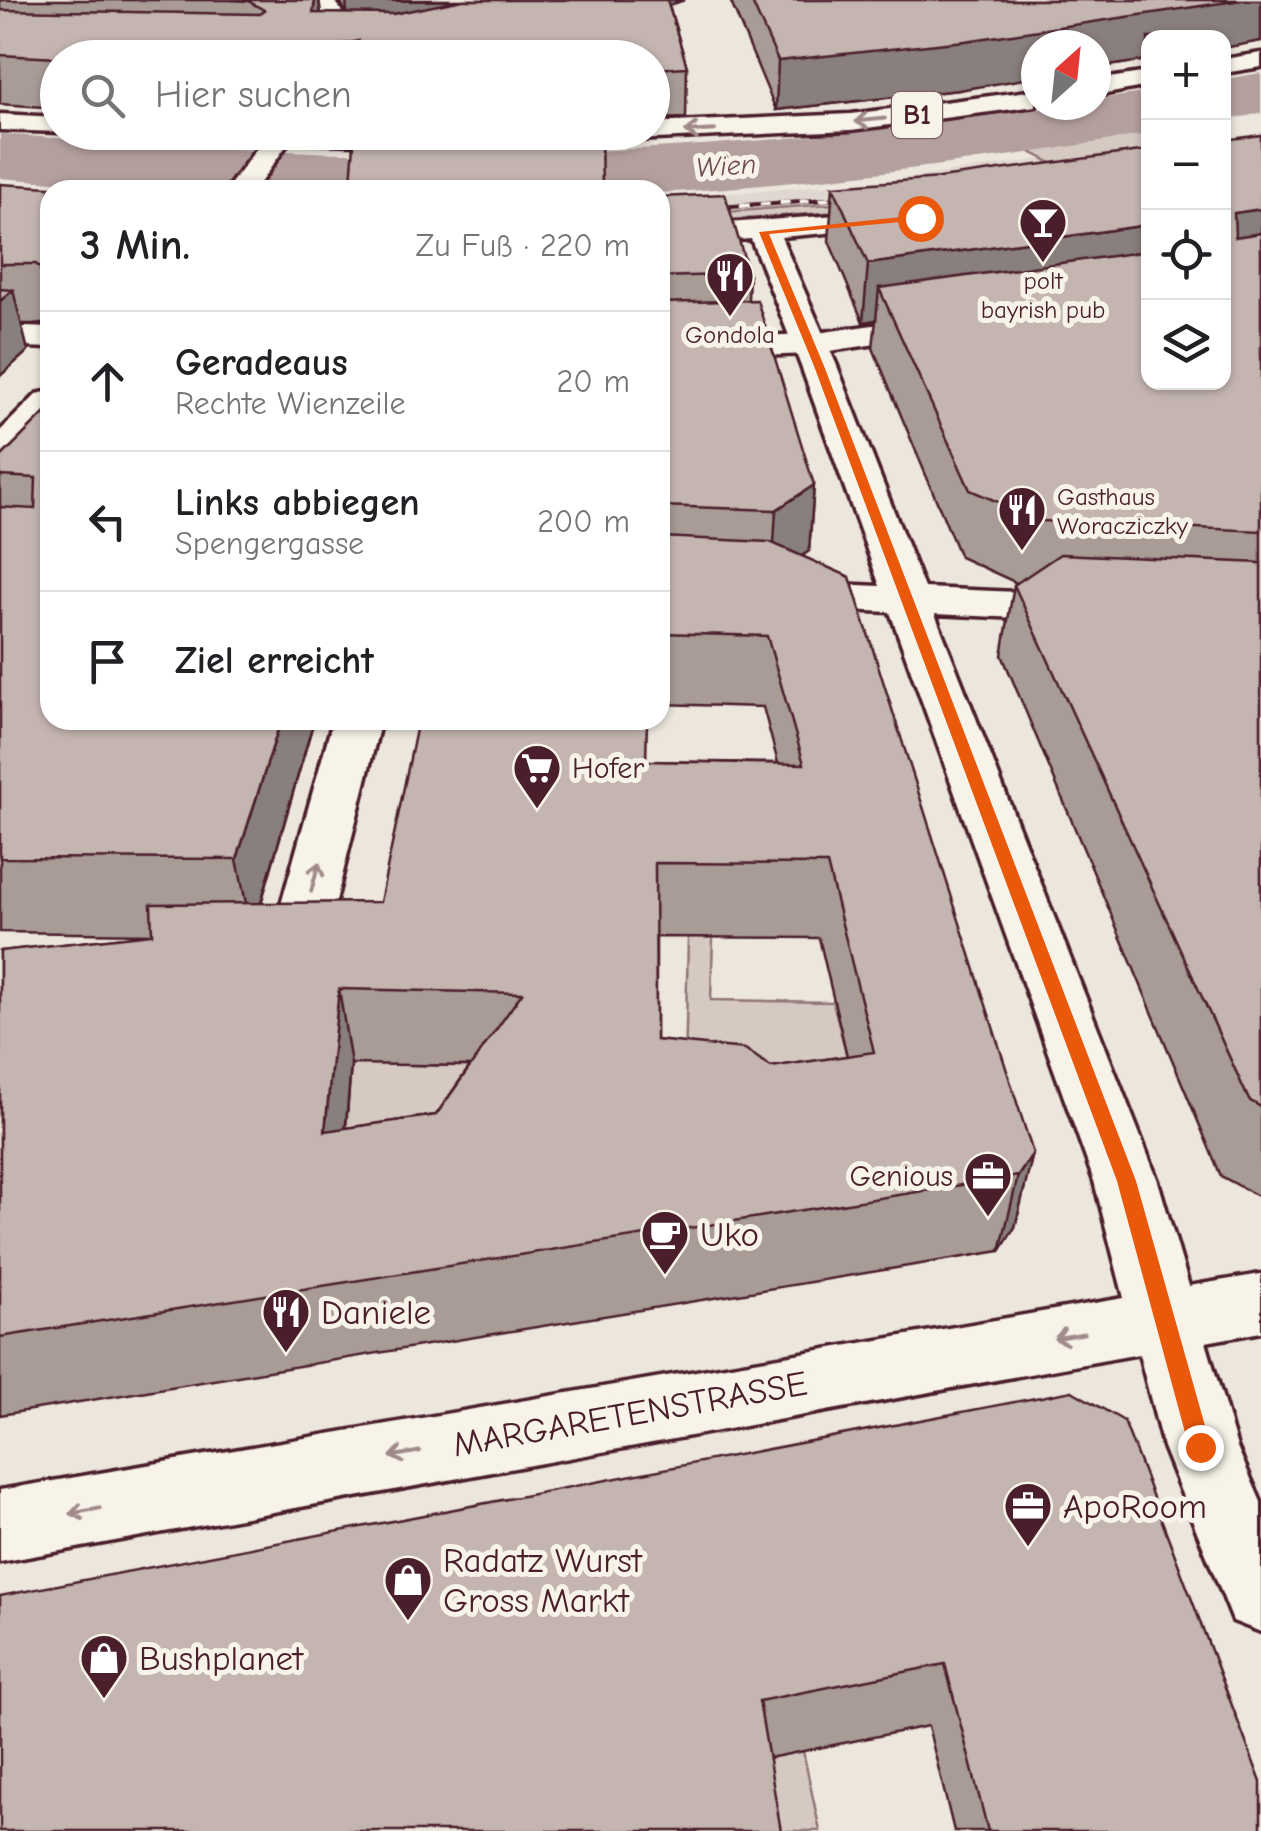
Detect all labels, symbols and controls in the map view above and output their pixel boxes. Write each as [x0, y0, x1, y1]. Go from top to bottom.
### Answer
north arrow [1021, 30, 1111, 120]
map controls [1141, 30, 1231, 390]
button: + [1141, 30, 1231, 120]
search box [40, 40, 670, 150]
icon: search [75, 68, 130, 123]
text: Hier suchen [155, 73, 352, 117]
road number: B1 [892, 92, 942, 138]
one-way arrow [854, 111, 887, 130]
button: − [1141, 120, 1231, 210]
one-way arrow [684, 122, 716, 141]
water label: Wien [695, 148, 757, 184]
route start [898, 196, 944, 242]
bar icon: polt bayrish pub [1017, 196, 1069, 264]
button: locate [1141, 210, 1231, 300]
text: 3 Min. [80, 221, 190, 270]
text: Zu Fuß · 220 m [416, 227, 630, 264]
restaurant icon: Gondola [704, 250, 756, 318]
place label: polt bayrish pub [981, 266, 1105, 324]
button: layers [1141, 300, 1231, 390]
place label: Gondola [685, 320, 775, 349]
text: Geradeaus [175, 341, 348, 385]
icon: ahead [80, 354, 135, 409]
text: 20 m [557, 363, 630, 400]
text: Rechte Wienzeile [175, 385, 405, 422]
text: Links abbiegen [175, 481, 420, 525]
place label: Gasthaus Woracziczky [1057, 482, 1189, 540]
restaurant icon: Gasthaus Woracziczky [996, 484, 1048, 552]
icon: left [80, 494, 135, 549]
text: 200 m [537, 503, 630, 540]
text: Spengergasse [175, 525, 364, 562]
icon: arrive [80, 634, 135, 689]
text: Ziel erreicht [175, 639, 374, 683]
supermarket icon: Hofer [511, 742, 563, 810]
place label: Hofer [572, 751, 644, 786]
one-way arrow [307, 862, 326, 893]
office icon: Genious [962, 1150, 1014, 1218]
place label: Genious [849, 1159, 953, 1194]
cafe icon: Uko [639, 1208, 691, 1276]
place label: Uko [700, 1214, 759, 1255]
restaurant icon: Daniele [260, 1286, 312, 1354]
place label: Daniele [321, 1292, 431, 1333]
one-way arrow [1053, 1327, 1086, 1346]
street label: MARGARETENSTRASSE [450, 1363, 810, 1465]
route end [1178, 1425, 1224, 1471]
one-way arrow [389, 1445, 421, 1464]
office icon: ApoRoom [1002, 1480, 1054, 1548]
place label: ApoRoom [1063, 1486, 1207, 1527]
one-way arrow [69, 1502, 101, 1521]
place label: Radatz Wurst Gross Markt [443, 1540, 643, 1621]
shop icon: Radatz Wurst Gross Markt [382, 1554, 434, 1622]
shop icon: Bushplanet [78, 1632, 130, 1700]
place label: Bushplanet [139, 1638, 304, 1679]

